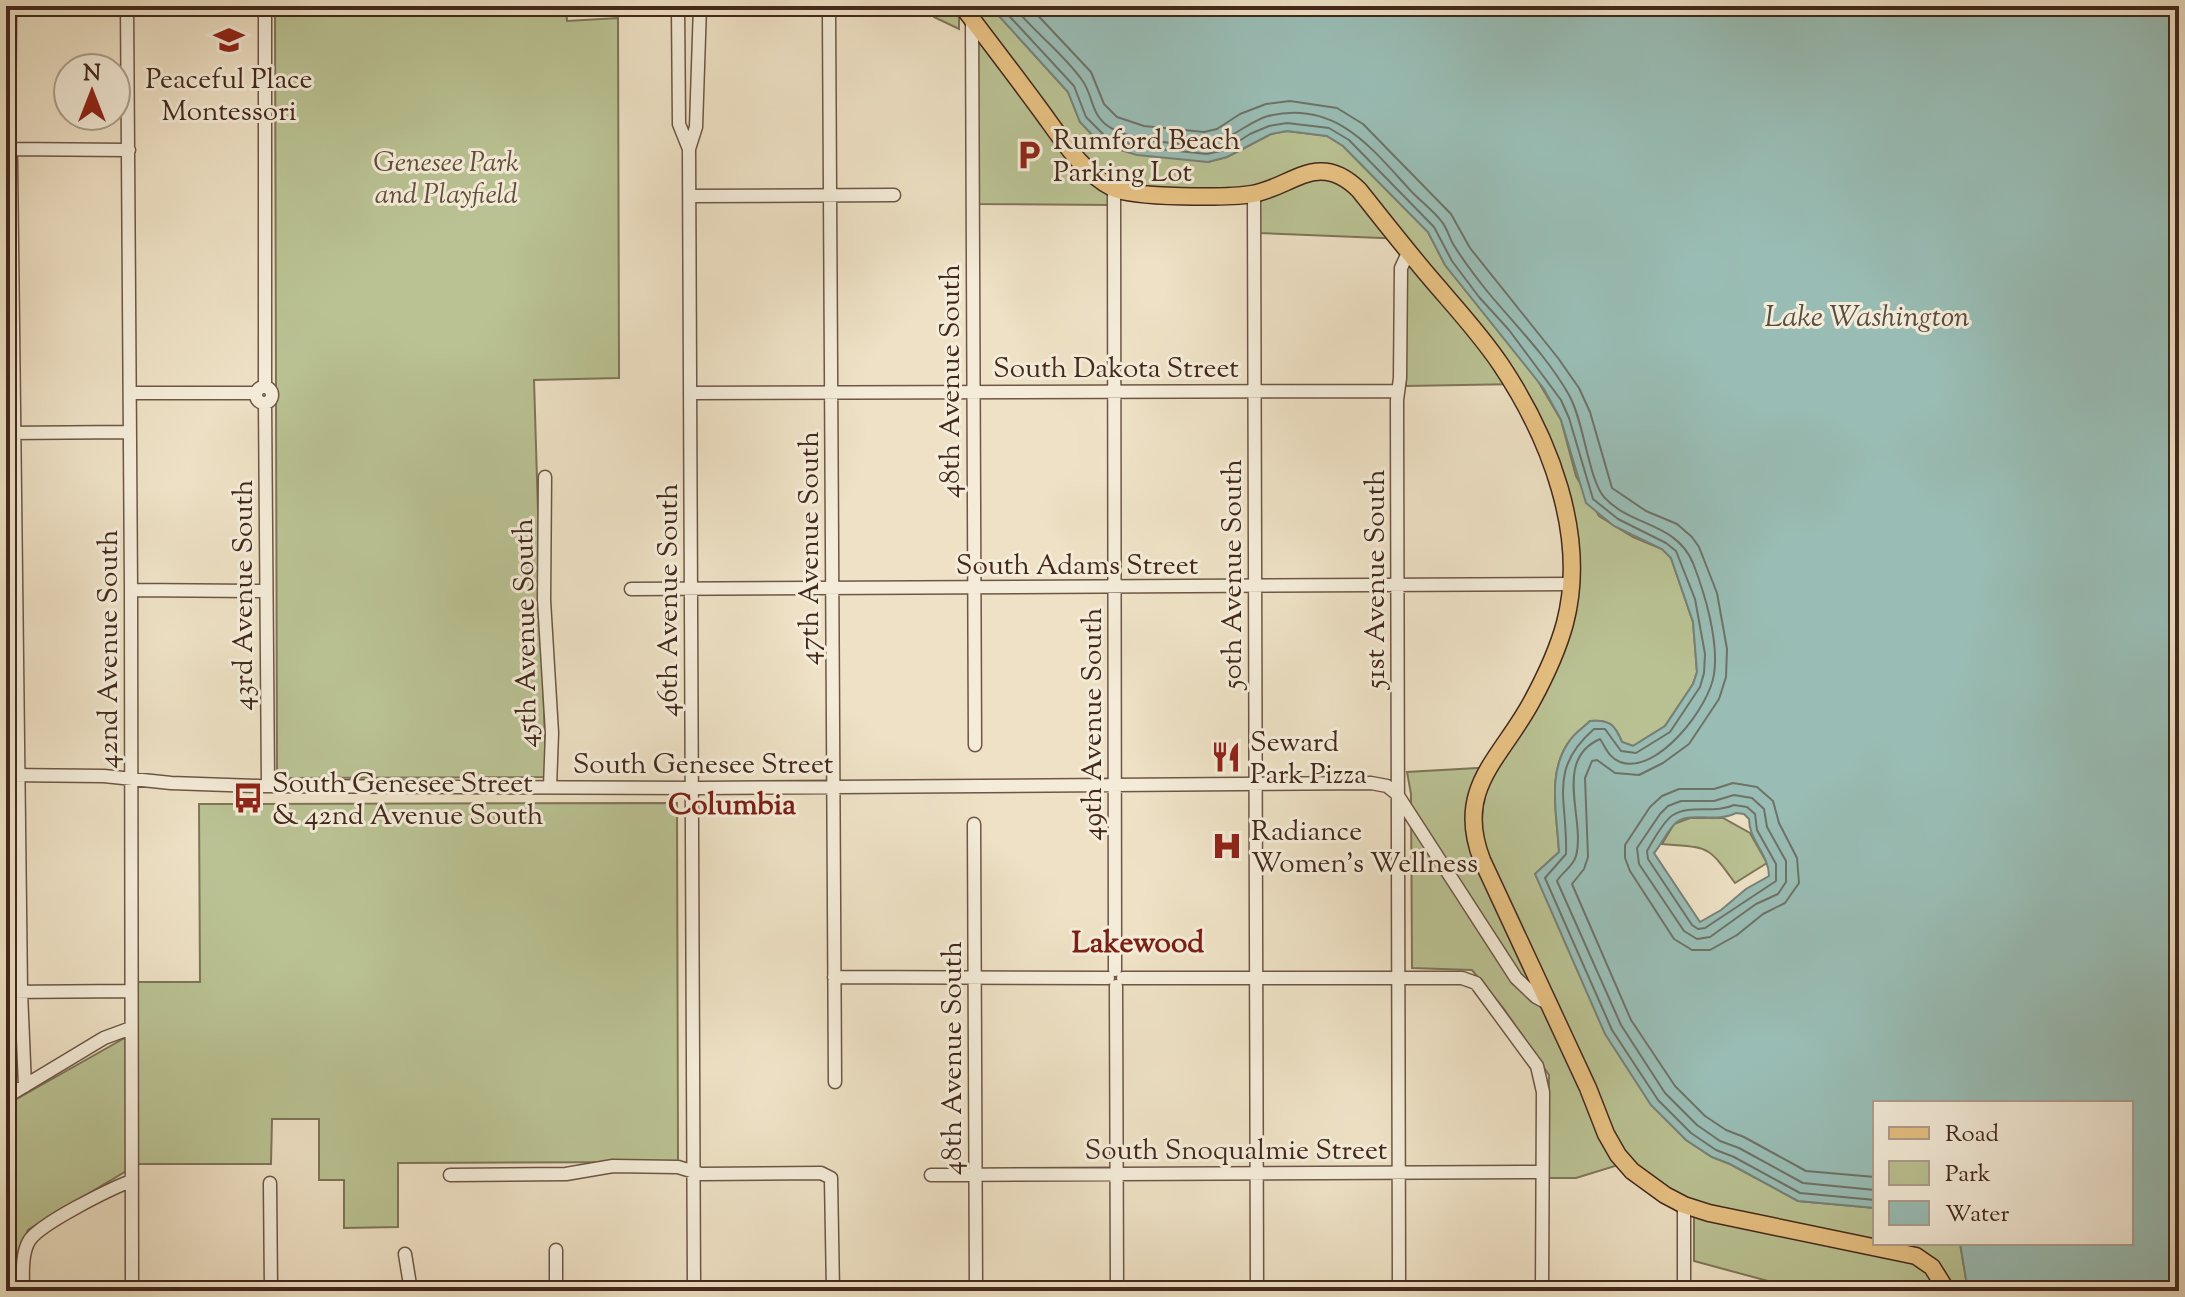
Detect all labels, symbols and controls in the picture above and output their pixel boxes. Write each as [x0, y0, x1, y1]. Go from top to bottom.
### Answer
school or university icon: Peaceful Place Montessori [212, 23, 246, 57]
north arrow [52, 52, 132, 132]
text: N [83, 59, 101, 91]
place label: Peaceful Place Montessori [145, 61, 313, 133]
place label: Rumford Beach Parking Lot [1053, 122, 1240, 194]
parking icon: Rumford Beach Parking Lot [1012, 138, 1046, 172]
park label: Genesee Park and Playfield [373, 144, 519, 216]
street label: 48th Avenue South [932, 264, 972, 498]
water label: Lake Washington [1764, 297, 1970, 340]
street label: South Dakota Street [993, 350, 1239, 390]
street label: 47th Avenue South [791, 431, 831, 665]
street label: 50th Avenue South [1214, 459, 1254, 691]
street label: 51st Avenue South [1357, 469, 1397, 691]
street label: 43rd Avenue South [225, 479, 265, 711]
street label: 46th Avenue South [650, 483, 690, 717]
street label: 45th Avenue South [505, 518, 549, 748]
street label: 42nd Avenue South [90, 530, 130, 768]
street label: South Adams Street [956, 547, 1199, 587]
street label: 49th Avenue South [1074, 608, 1114, 840]
place label: Seward Park Pizza [1250, 724, 1367, 796]
restaurant icon: Seward Park Pizza [1209, 740, 1243, 774]
street label: South Genesee Street [573, 746, 834, 786]
place label: South Genesee Street & 42nd Avenue South [272, 765, 543, 837]
bus stop icon: South Genesee Street & 42nd Avenue South [231, 781, 265, 815]
district label: Columbia [668, 785, 796, 828]
place label: Radiance Women's Wellness [1251, 813, 1478, 885]
hospital icon: Radiance Women's Wellness [1210, 829, 1244, 863]
district label: Lakewood [1072, 923, 1204, 966]
street label: 48th Avenue South [934, 941, 974, 1175]
legend [1873, 1101, 2133, 1245]
text: Road [1945, 1118, 1999, 1152]
street label: South Snoqualmie Street [1085, 1132, 1388, 1172]
text: Park [1945, 1158, 1991, 1192]
text: Water [1945, 1198, 2009, 1232]

